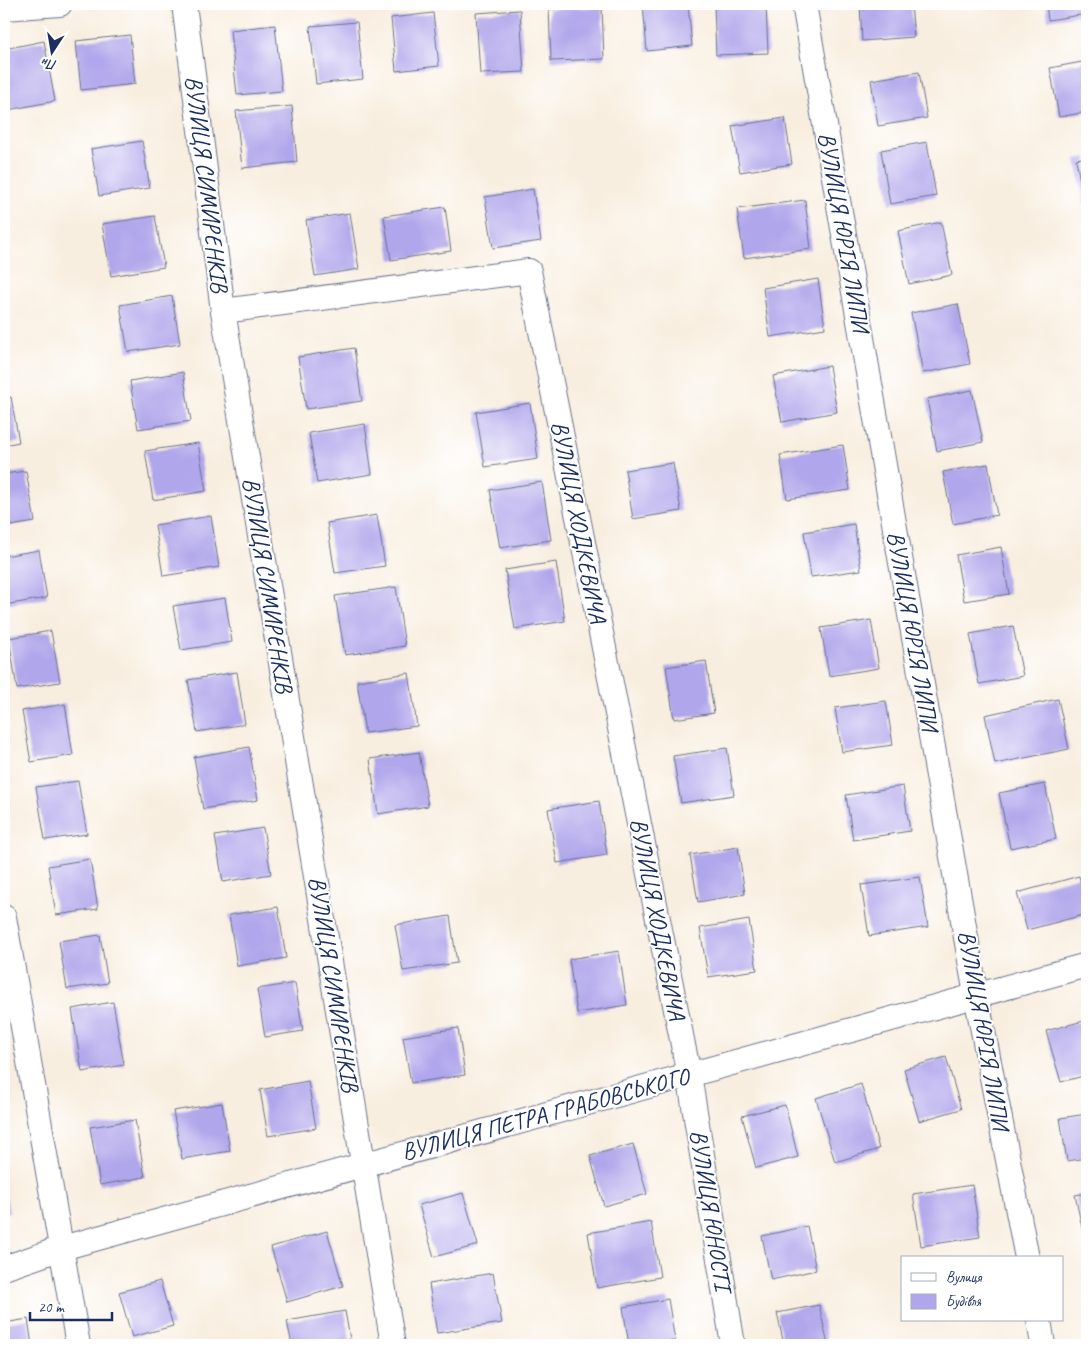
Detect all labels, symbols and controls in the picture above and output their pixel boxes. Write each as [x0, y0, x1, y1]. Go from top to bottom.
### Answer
north arrow [28, 28, 78, 78]
text: Пн [40, 54, 58, 74]
street label: ВУЛИЦЯ СИМИРЕНКІВ [179, 74, 235, 295]
street label: ВУЛИЦЯ ЮРІЯ ЛИПИ [812, 130, 877, 338]
street label: ВУЛИЦЯ ХОДКЕВИЧА [545, 419, 613, 626]
street label: ВУЛИЦЯ СИМИРЕНКІВ [236, 475, 300, 696]
street label: ВУЛИЦЯ ЮРІЯ ЛИПИ [881, 529, 946, 737]
street label: ВУЛИЦЯ ХОДКЕВИЧА [624, 816, 692, 1023]
street label: ВУЛИЦЯ СИМИРЕНКІВ [302, 874, 366, 1095]
street label: ВУЛИЦЯ ЮРІЯ ЛИПИ [952, 928, 1017, 1136]
street label: ВУЛИЦЯ ПЕТРА ГРАБОВСЬКОГО [398, 1060, 695, 1167]
street label: ВУЛИЦЯ ЮНОСТІ [684, 1128, 739, 1298]
legend [901, 1256, 1064, 1322]
text: Вулиця [946, 1268, 983, 1287]
scale bar [30, 1289, 112, 1321]
text: Будівля [946, 1292, 981, 1311]
text: 20 m [38, 1298, 65, 1317]

